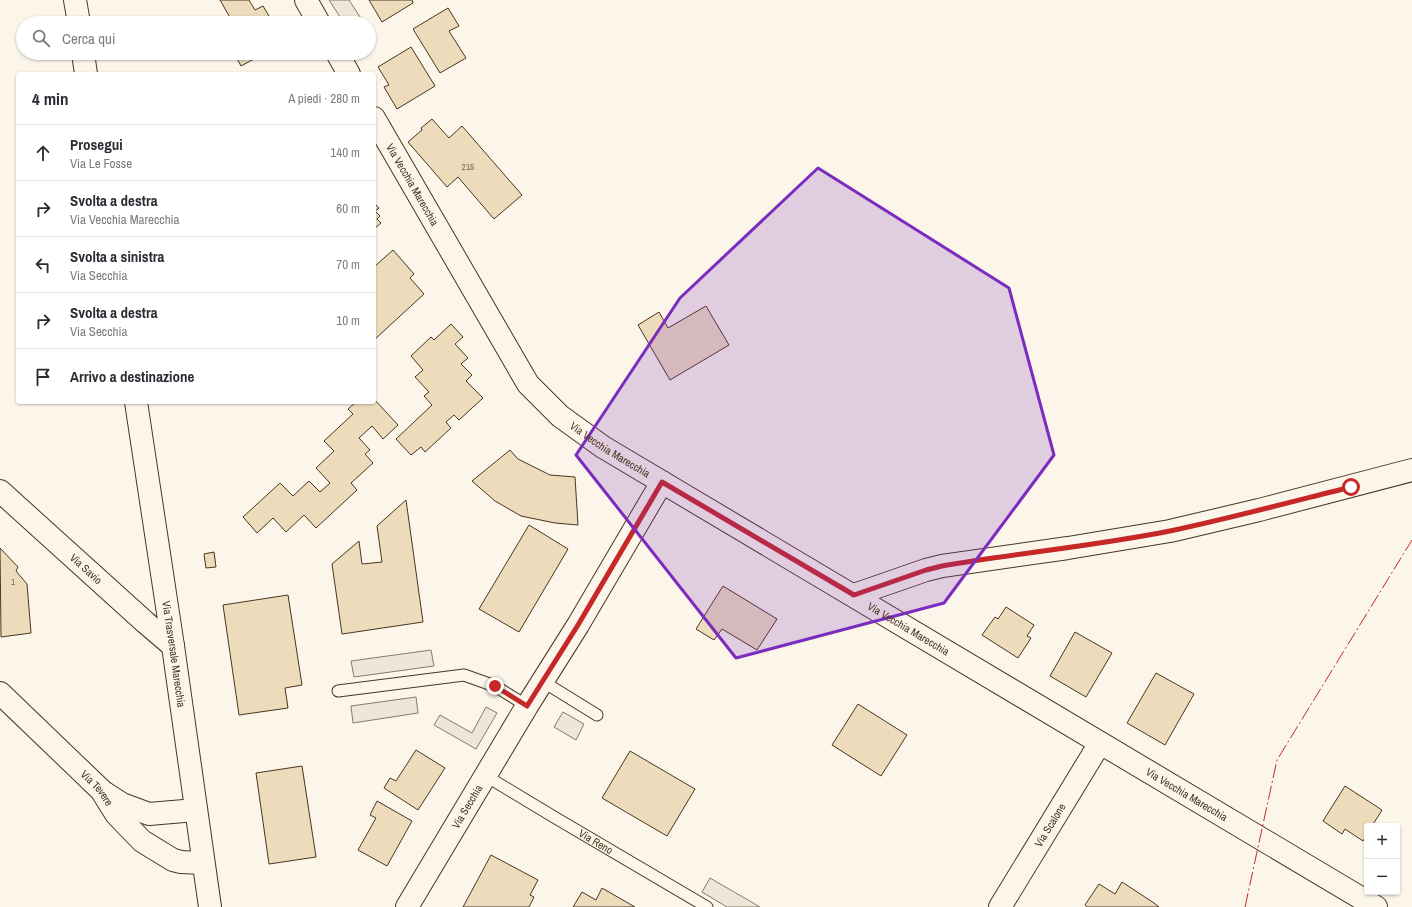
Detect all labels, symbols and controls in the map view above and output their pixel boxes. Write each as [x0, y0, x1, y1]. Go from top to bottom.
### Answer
search box [16, 16, 376, 60]
icon: search [30, 27, 52, 49]
text: Cerca qui [62, 28, 115, 49]
text: 4 min [32, 87, 68, 110]
text: A piedi · 280 m [288, 90, 360, 107]
text: Prosegui [70, 134, 123, 155]
street label: Via Vecchia Marecchia [383, 141, 442, 228]
icon: ahead [32, 142, 54, 164]
text: 140 m [330, 144, 360, 161]
text: Via Le Fosse [70, 155, 132, 172]
house number: 215 [462, 161, 474, 173]
text: Svolta a destra [70, 190, 158, 211]
icon: right [32, 198, 54, 220]
text: 60 m [336, 200, 360, 217]
text: Via Vecchia Marecchia [70, 211, 179, 228]
text: Svolta a sinistra [70, 246, 164, 267]
icon: left [32, 254, 54, 276]
text: 70 m [336, 256, 360, 273]
text: Via Secchia [70, 267, 127, 284]
text: Svolta a destra [70, 302, 158, 323]
icon: right [32, 310, 54, 332]
text: 10 m [336, 312, 360, 329]
text: Via Secchia [70, 323, 127, 340]
icon: arrive [32, 366, 54, 388]
text: Arrivo a destinazione [70, 366, 194, 387]
street label: Via Vecchia Marecchia [567, 418, 653, 481]
route start [1342, 478, 1360, 496]
street label: Via Savio [67, 551, 105, 587]
house number: 1 [11, 576, 15, 588]
street label: Via Vecchia Marecchia [865, 599, 952, 658]
street label: Via Trasversale Marecchia [159, 600, 189, 708]
route end [486, 677, 504, 695]
street label: Via Vecchia Marecchia [1143, 765, 1230, 824]
street label: Via Tevere [78, 767, 116, 808]
street label: Via Secchia [449, 782, 485, 831]
street label: Via Scalone [1031, 801, 1069, 849]
map controls [1364, 823, 1400, 895]
button: + [1364, 823, 1400, 859]
street label: Via Reno [576, 826, 616, 857]
button: − [1364, 859, 1400, 895]

